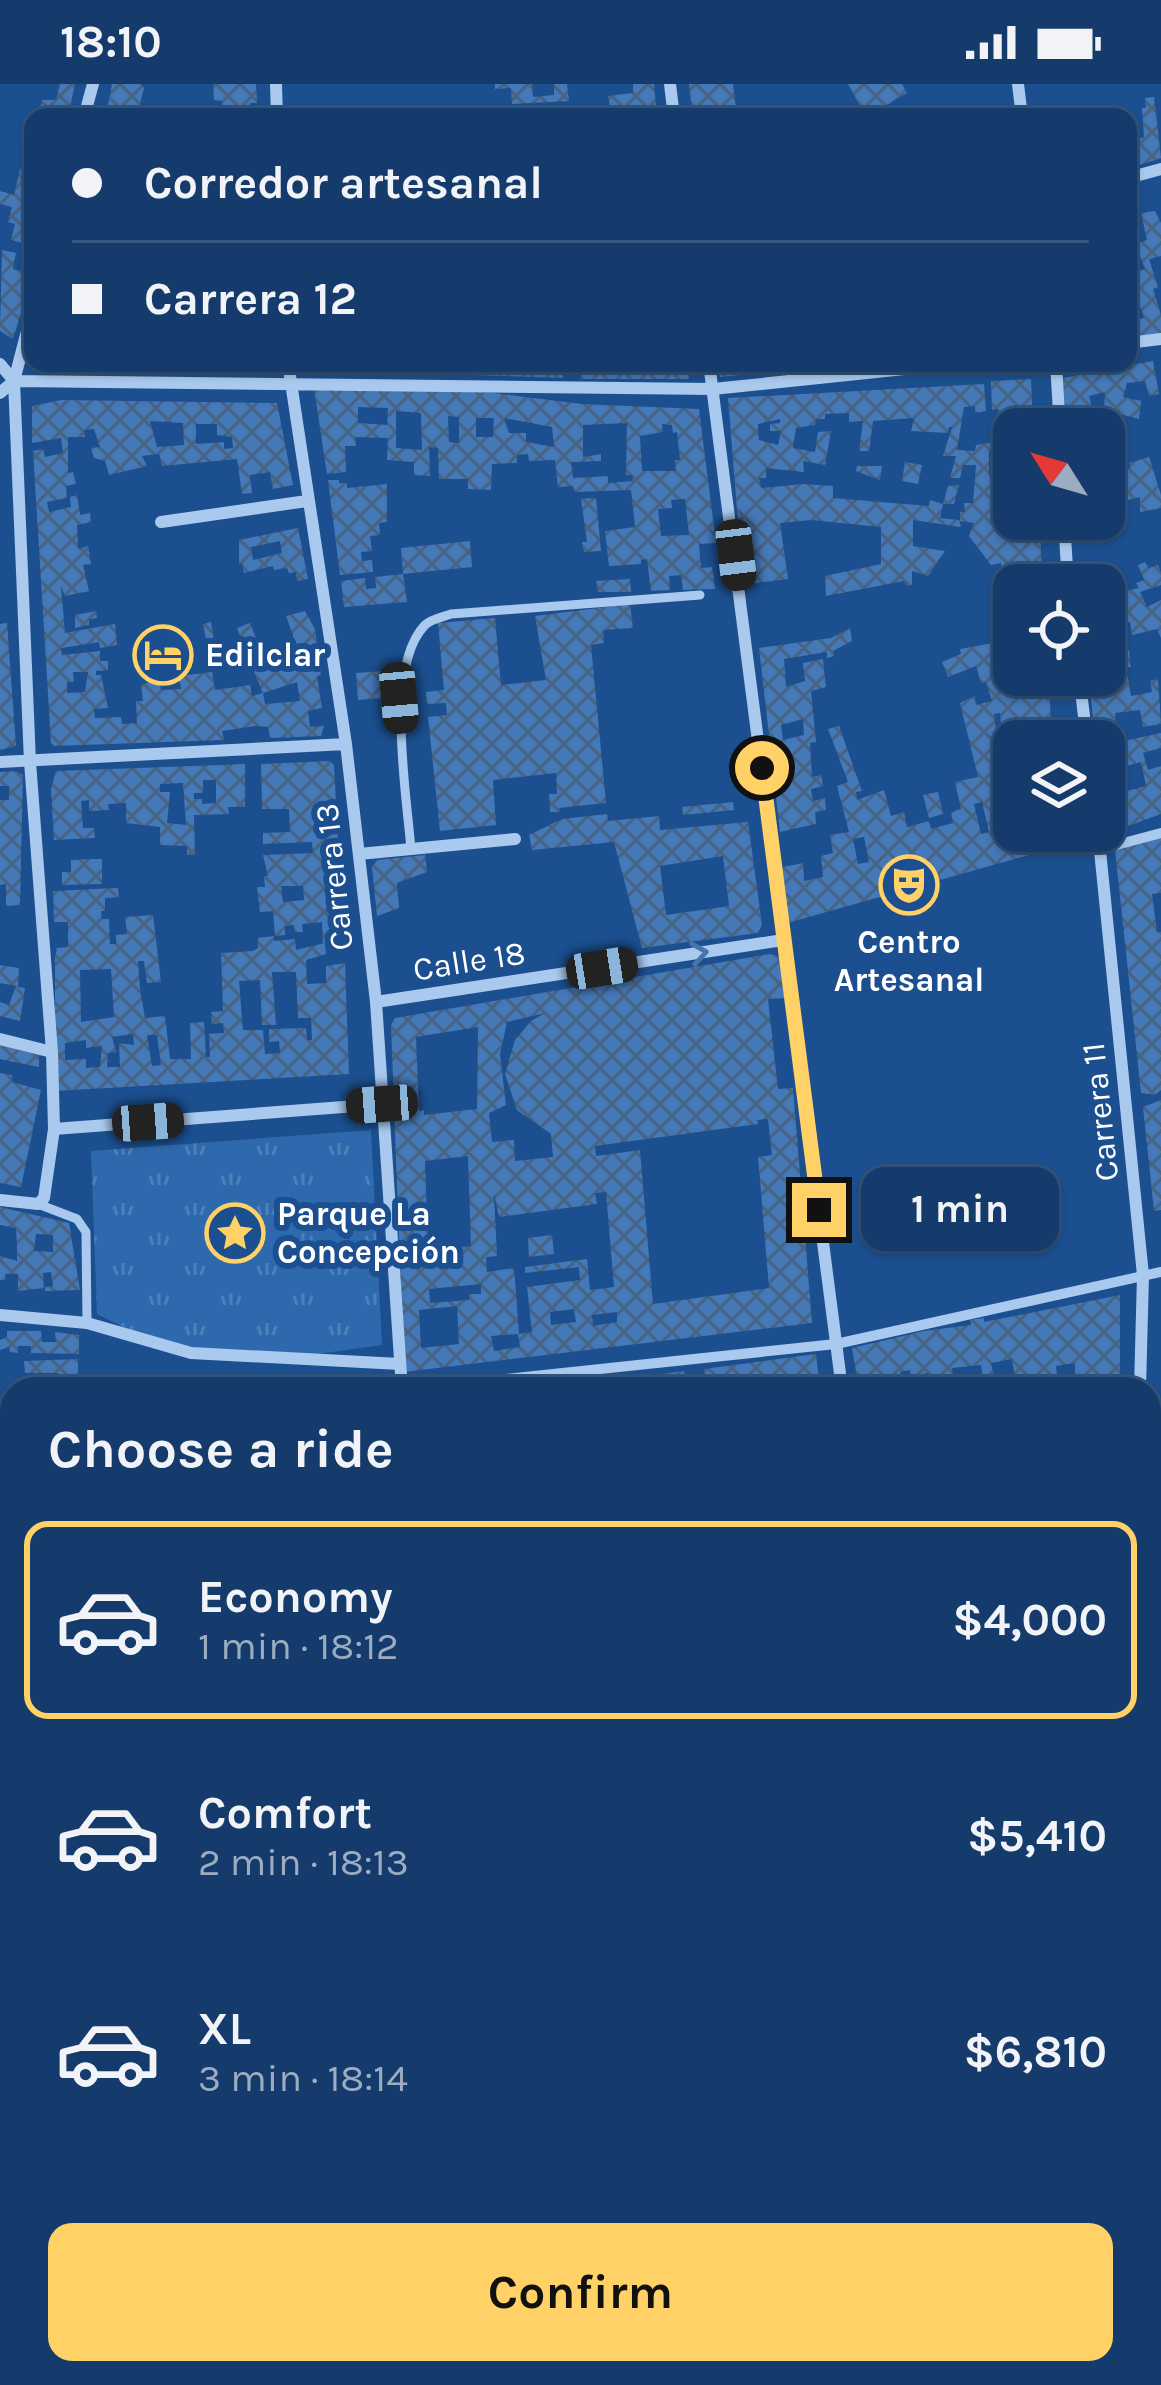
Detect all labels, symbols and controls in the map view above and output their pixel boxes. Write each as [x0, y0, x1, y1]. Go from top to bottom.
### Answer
text: 18:10 [60, 16, 162, 68]
text: Corredor artesanal [144, 157, 543, 209]
text: Carrera 12 [144, 273, 357, 325]
north arrow [993, 408, 1125, 540]
map controls [993, 408, 1125, 852]
car [714, 517, 758, 593]
button: locate [993, 564, 1125, 696]
hotel icon: Edilclar [132, 624, 194, 686]
place label: Edilclar [205, 636, 325, 674]
car [378, 661, 420, 735]
button: layers [993, 720, 1125, 852]
route start [735, 741, 789, 795]
street label: Carrera 13 [307, 802, 361, 952]
theatre icon: Centro Artesanal [878, 854, 940, 916]
place label: Centro Artesanal [834, 923, 984, 999]
street label: Calle 18 [410, 933, 528, 989]
one-way arrow [689, 941, 709, 967]
car [564, 945, 640, 991]
street label: Carrera 11 [1074, 1041, 1126, 1183]
car [345, 1084, 419, 1124]
car [111, 1102, 185, 1142]
callout: 1 min [861, 1168, 1059, 1252]
route end [792, 1183, 846, 1237]
text: 1 min [911, 1186, 1009, 1232]
place label: Parque La Concepción [277, 1195, 460, 1271]
place icon: Parque La Concepción [204, 1202, 266, 1264]
text: Choose a ride [48, 1417, 394, 1481]
icon: car [54, 1566, 162, 1674]
text: Economy [198, 1571, 393, 1623]
text: $4,000 [952, 1594, 1107, 1646]
text: 1 min · 18:12 [198, 1623, 399, 1669]
icon: car [54, 1782, 162, 1890]
text: Comfort [198, 1787, 372, 1839]
text: $5,410 [967, 1810, 1107, 1862]
text: 2 min · 18:13 [198, 1839, 409, 1885]
icon: car [54, 1998, 162, 2106]
text: XL [198, 2003, 251, 2055]
text: $6,810 [964, 2026, 1107, 2078]
text: 3 min · 18:14 [198, 2055, 408, 2101]
button: Confirm [48, 2223, 1113, 2361]

